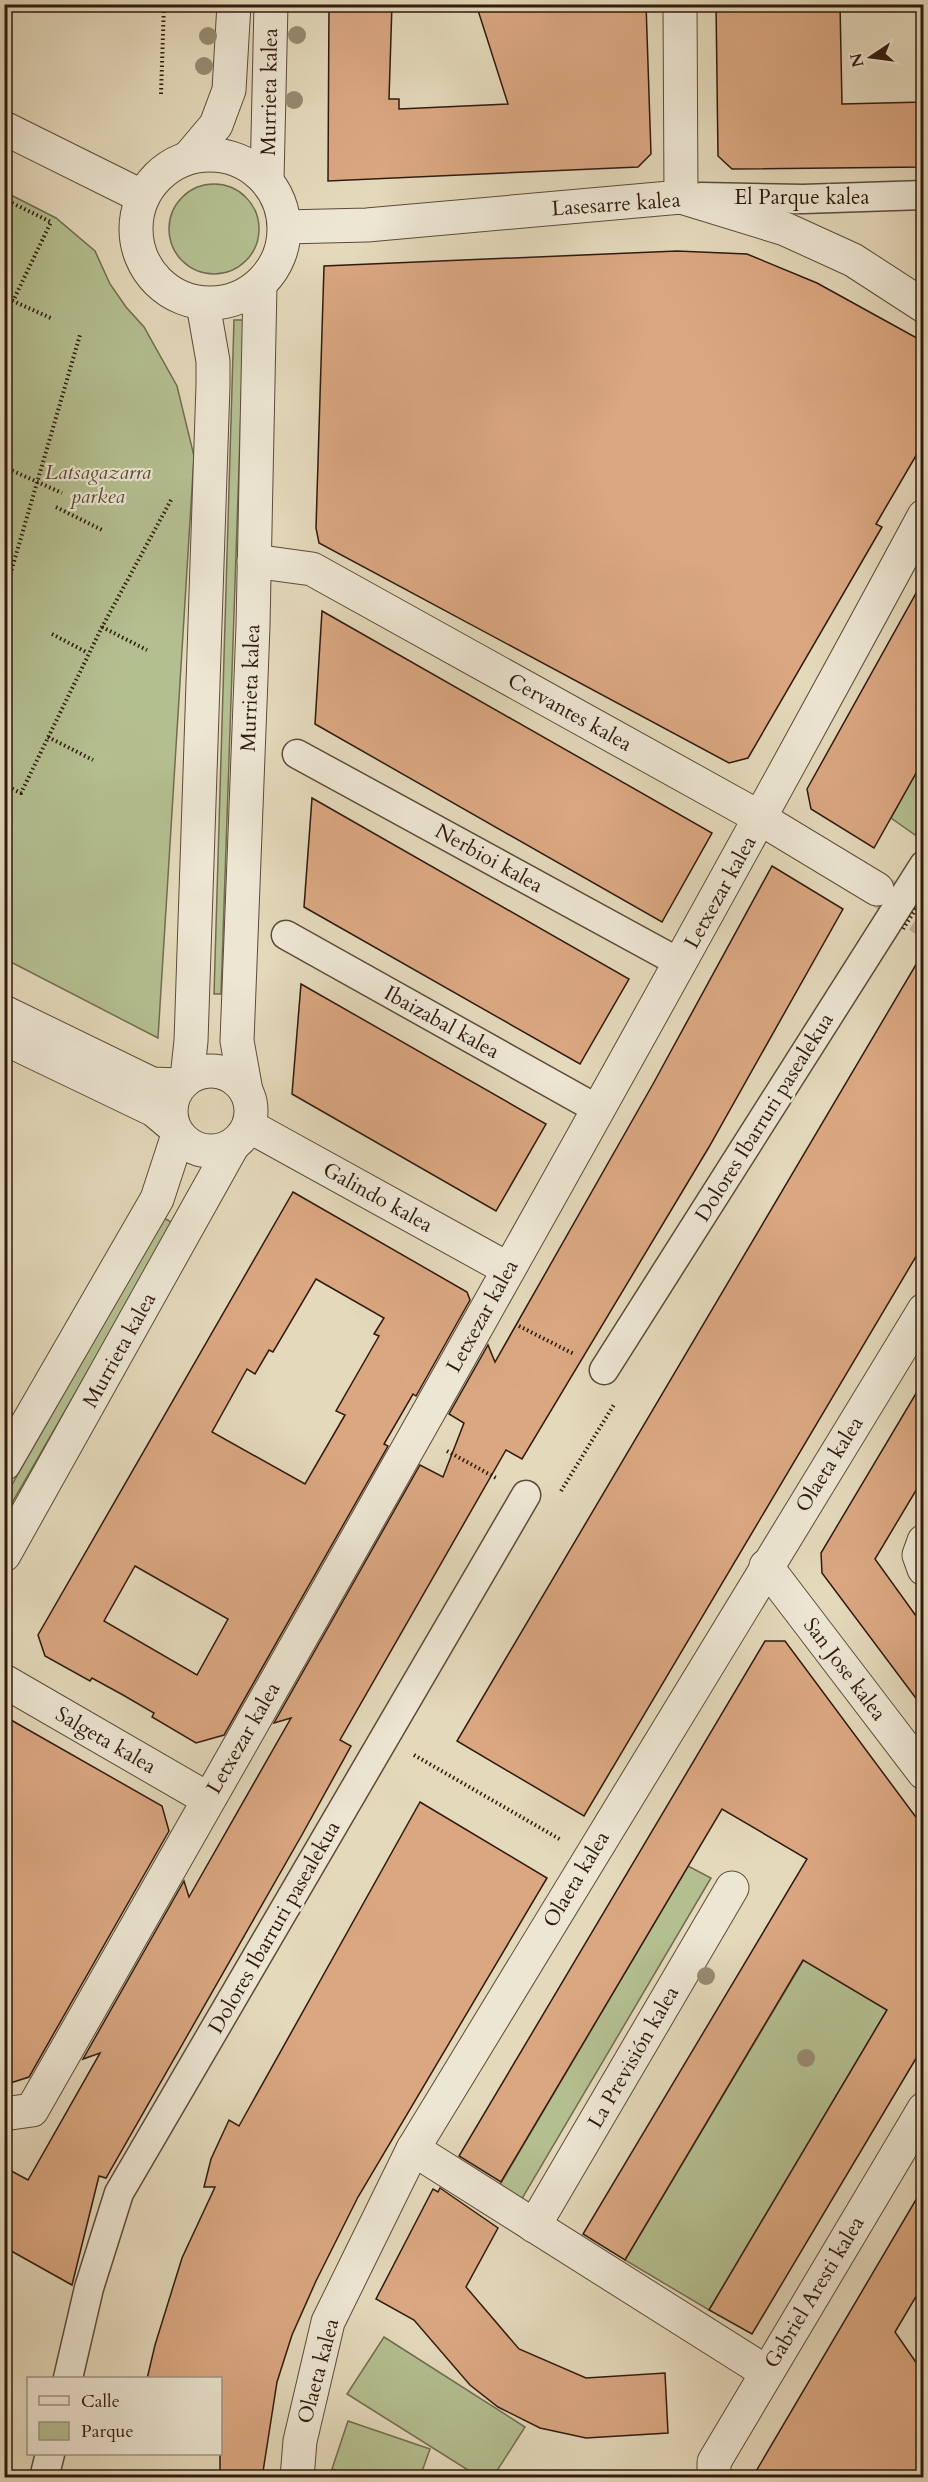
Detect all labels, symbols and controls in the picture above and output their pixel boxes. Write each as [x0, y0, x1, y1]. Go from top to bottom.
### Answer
north arrow [841, 27, 901, 87]
street label: Murrieta kalea [254, 28, 285, 156]
text: N [845, 51, 870, 69]
street label: El Parque kalea [734, 183, 870, 212]
street label: Lasesarre kalea [551, 186, 681, 223]
park label: Latsagazarra parkea [45, 458, 151, 511]
street label: Murrieta kalea [234, 624, 267, 752]
street label: Cervantes kalea [502, 666, 637, 759]
street label: Nerbioi kalea [429, 817, 548, 900]
street label: Letxezar kalea [677, 831, 763, 954]
street label: Ibaizabal kalea [379, 979, 505, 1066]
street label: Dolores Ibarruri pasealekua [688, 1007, 841, 1227]
street label: Galindo kalea [318, 1155, 438, 1240]
street label: Letxezar kalea [439, 1255, 525, 1378]
street label: Murrieta kalea [76, 1287, 163, 1413]
street label: Olaeta kalea [789, 1411, 870, 1518]
street label: San Jose kalea [796, 1612, 893, 1727]
street label: Letxezar kalea [200, 1677, 287, 1800]
street label: Salgeta kalea [50, 1700, 161, 1781]
street label: Dolores Ibarruri pasealekua [202, 1816, 347, 2039]
street label: Olaeta kalea [536, 1826, 617, 1933]
street label: La Previsión kalea [581, 1981, 686, 2134]
street label: Gabriel Aresti kalea [758, 2211, 871, 2374]
street label: Olaeta kalea [291, 2315, 346, 2427]
legend [27, 2377, 222, 2455]
text: Calle [81, 2389, 120, 2414]
text: Parque [81, 2419, 134, 2444]

